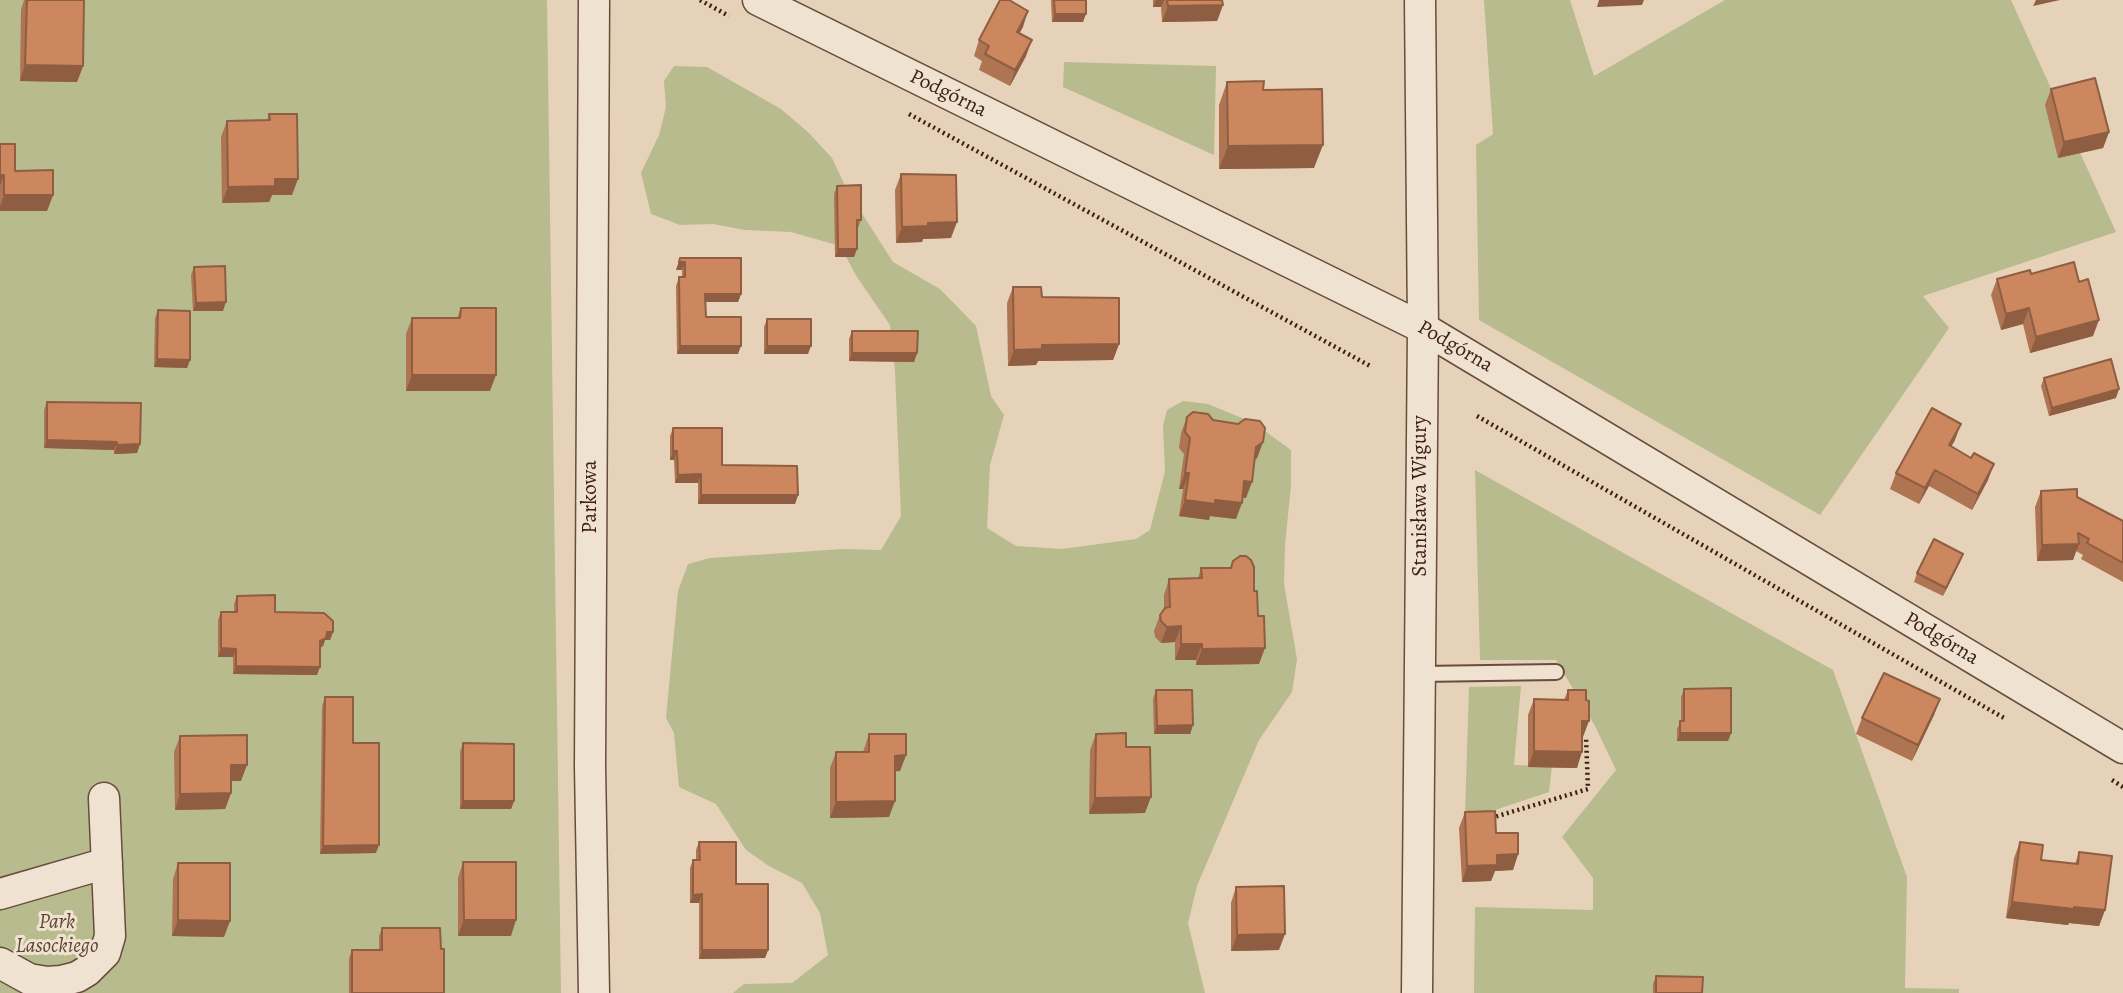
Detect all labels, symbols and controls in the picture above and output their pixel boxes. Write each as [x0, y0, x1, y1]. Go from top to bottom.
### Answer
street label: Podgórna [905, 65, 991, 123]
street label: Podgórna [1413, 315, 1497, 379]
street label: Stanisława Wigury [1408, 415, 1434, 577]
street label: Parkowa [578, 460, 604, 534]
street label: Podgórna [1899, 607, 1983, 671]
park label: Park Lasockiego [16, 910, 98, 960]

